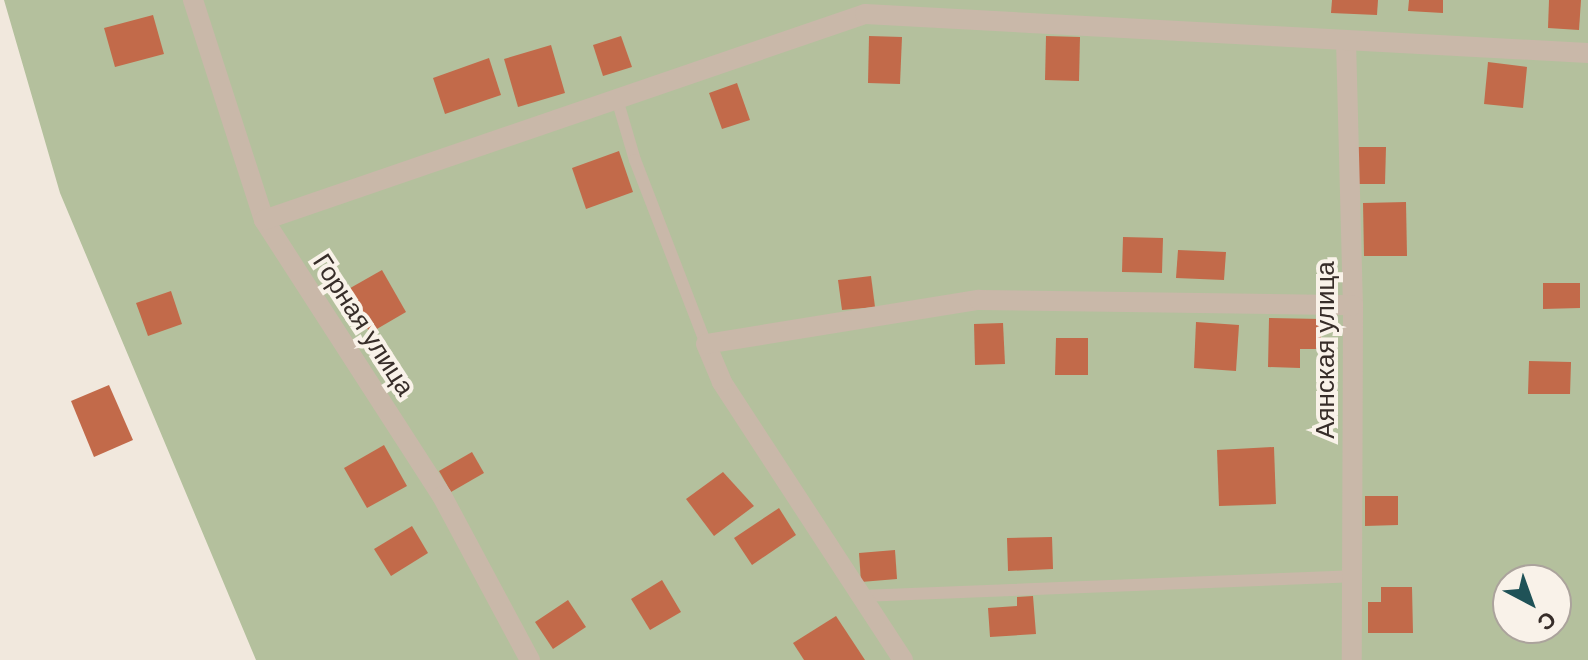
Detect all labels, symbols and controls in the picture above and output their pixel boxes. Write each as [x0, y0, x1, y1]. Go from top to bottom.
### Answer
street label: Горная улица [306, 248, 420, 402]
street label: Аянская улица [1310, 261, 1342, 439]
north arrow [1492, 564, 1572, 644]
text: С [1531, 605, 1562, 637]

